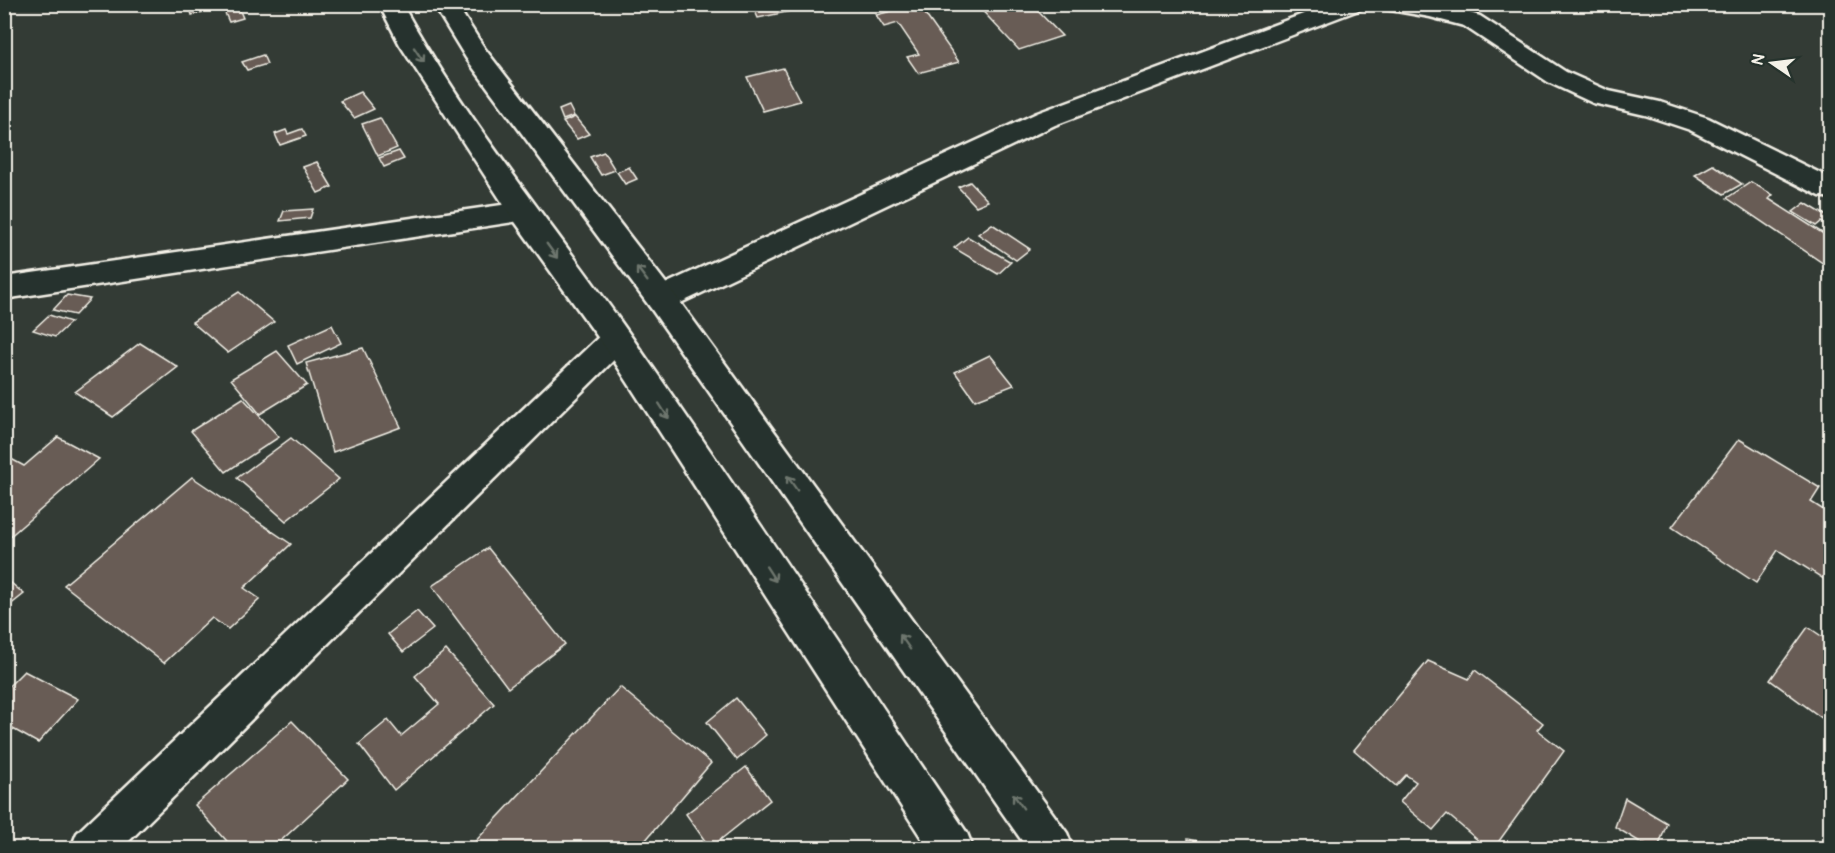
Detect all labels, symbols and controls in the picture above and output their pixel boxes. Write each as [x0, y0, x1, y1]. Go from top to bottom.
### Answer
north arrow [1742, 33, 1802, 93]
one-way arrow [413, 47, 425, 63]
text: N [1747, 52, 1769, 67]
one-way arrow [546, 243, 558, 259]
one-way arrow [635, 266, 648, 282]
one-way arrow [658, 402, 670, 419]
one-way arrow [786, 476, 798, 492]
one-way arrow [765, 565, 777, 582]
one-way arrow [899, 634, 911, 651]
one-way arrow [1012, 793, 1024, 809]

